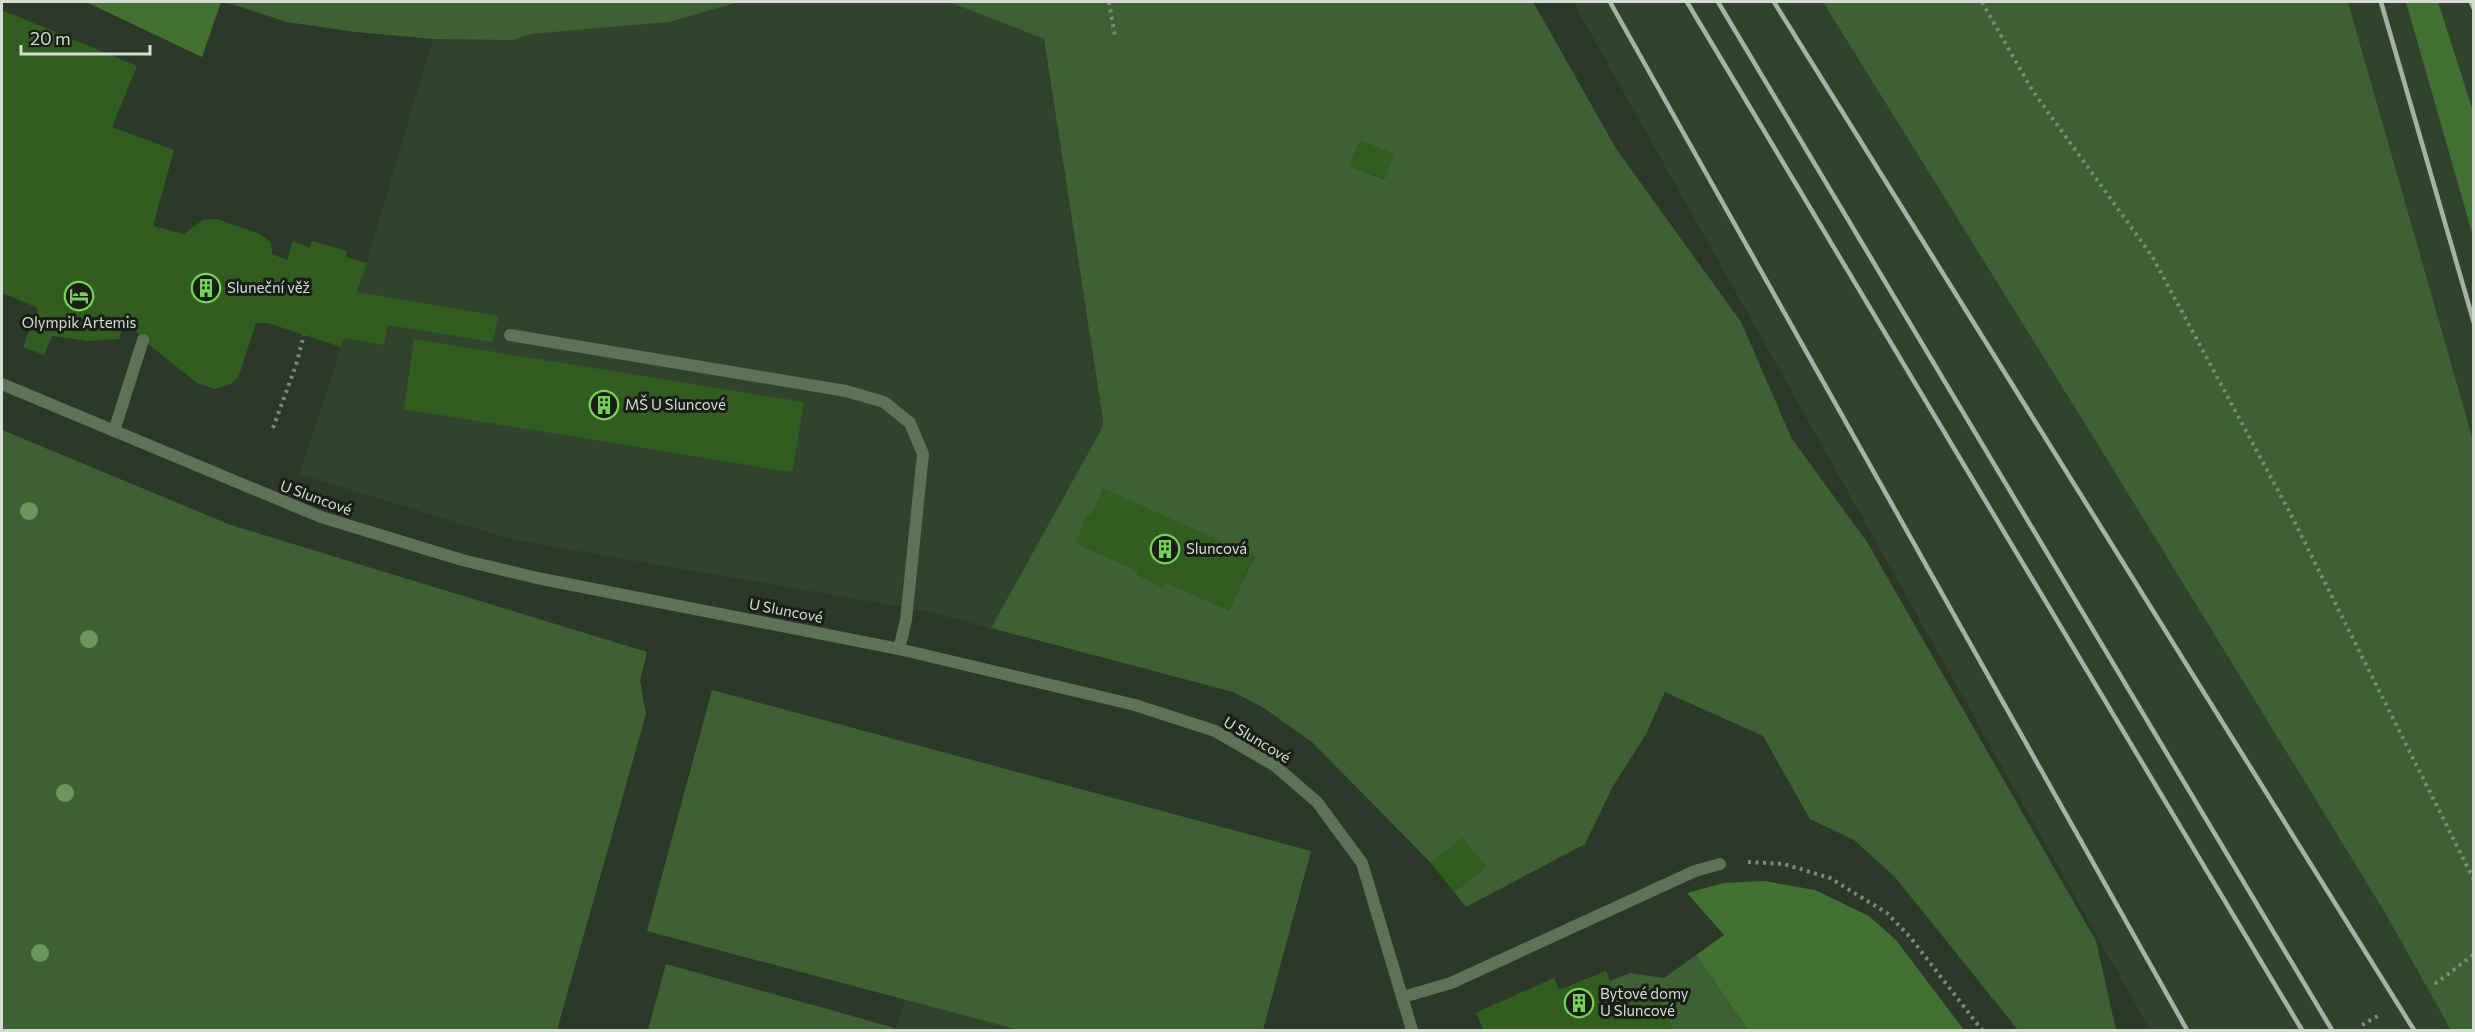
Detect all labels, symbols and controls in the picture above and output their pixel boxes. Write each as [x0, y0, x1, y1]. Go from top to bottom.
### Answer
scale bar [21, 18, 150, 56]
text: 20 m [30, 27, 71, 49]
building icon: Sluneční věž [190, 272, 222, 304]
place label: Sluneční věž [227, 278, 310, 296]
hotel icon: Olympik Artemis [63, 280, 95, 312]
place label: Olympik Artemis [22, 313, 137, 331]
building icon: MŠ U Sluncové [588, 389, 620, 421]
place label: MŠ U Sluncové [625, 394, 726, 413]
street label: U Sluncové [278, 476, 355, 518]
building icon: Sluncová [1149, 533, 1181, 565]
place label: Sluncová [1186, 539, 1247, 557]
street label: U Sluncové [748, 594, 825, 626]
street label: U Sluncové [1221, 712, 1294, 766]
place label: Bytové domy U Sluncové [1600, 984, 1689, 1019]
building icon: Bytové domy U Sluncové [1563, 987, 1595, 1019]

